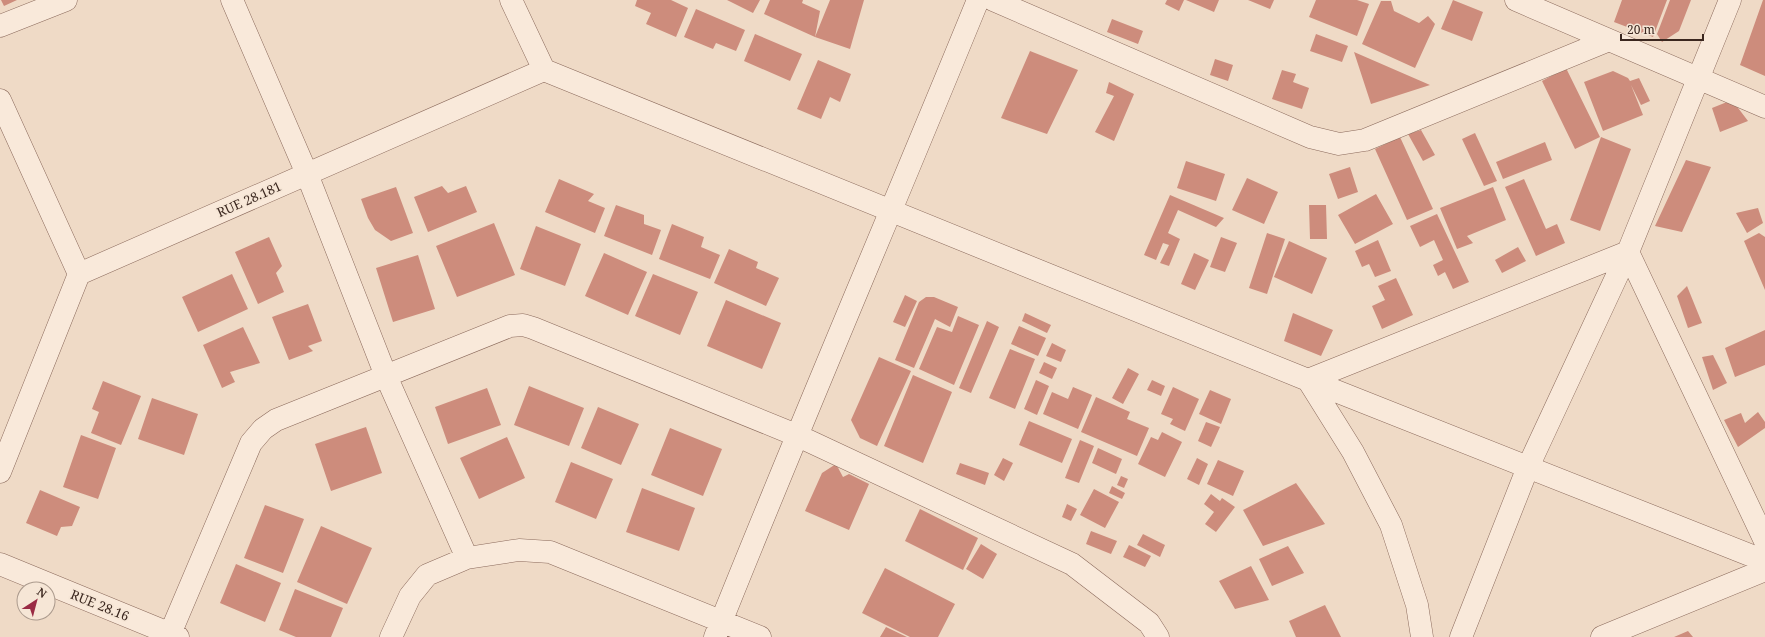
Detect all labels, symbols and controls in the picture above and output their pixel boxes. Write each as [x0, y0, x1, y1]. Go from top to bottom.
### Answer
scale bar [1621, 16, 1703, 42]
text: 20 m [1627, 21, 1655, 38]
street label: RUE 28.181 [214, 177, 284, 221]
north arrow [16, 581, 56, 621]
text: N [34, 584, 50, 601]
street label: RUE 28.16 [68, 585, 132, 625]

